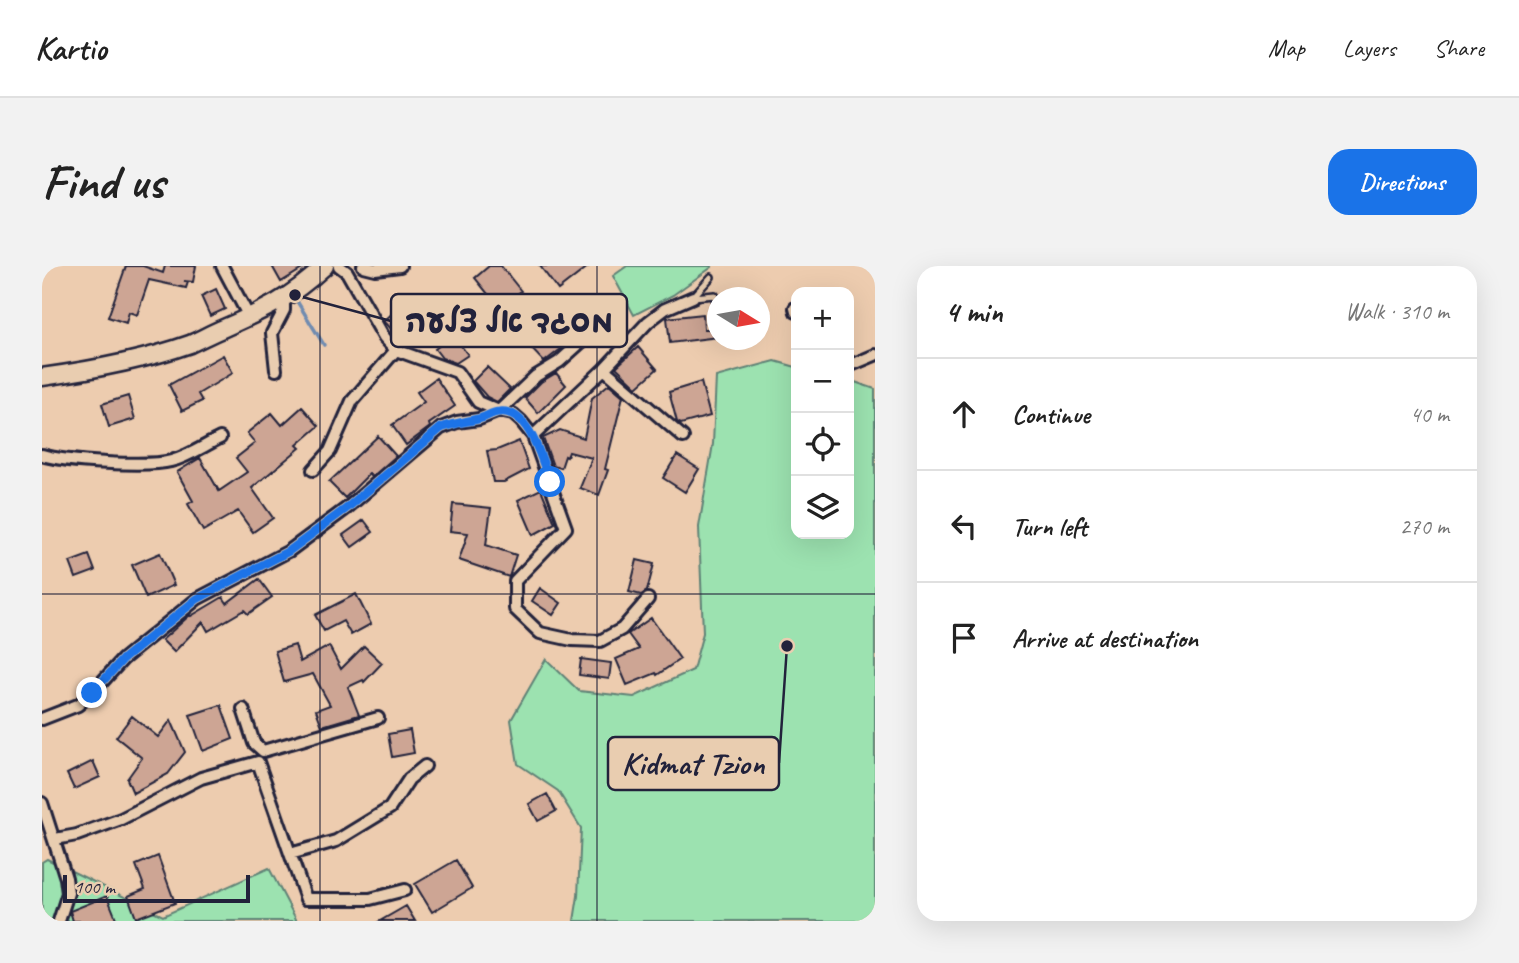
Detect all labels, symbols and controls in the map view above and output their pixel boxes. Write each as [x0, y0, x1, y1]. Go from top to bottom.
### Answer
text: Kartio [35, 27, 106, 69]
text: Map [1268, 33, 1305, 63]
text: Layers [1343, 33, 1396, 63]
text: Share [1434, 33, 1484, 63]
button: Directions [1328, 149, 1477, 215]
text: Find us [42, 151, 164, 213]
north arrow [707, 287, 770, 350]
map controls [791, 287, 854, 539]
button: + [791, 287, 854, 350]
text: 4 min [945, 293, 1002, 331]
callout: מסגד אל צלעה [391, 294, 627, 347]
text: Walk · 310 m [1345, 297, 1449, 326]
text: מסגד אל צלעה [405, 301, 613, 342]
button: − [791, 350, 854, 413]
icon: ahead [945, 395, 983, 433]
text: Continue [1012, 398, 1090, 431]
text: 40 m [1410, 400, 1449, 429]
button: locate [791, 413, 854, 476]
route start [534, 466, 565, 497]
button: layers [791, 476, 854, 539]
icon: left [945, 507, 983, 545]
text: Turn left [1012, 510, 1087, 543]
text: 270 m [1400, 512, 1449, 541]
icon: arrive [945, 619, 983, 657]
text: Arrive at destination [1012, 622, 1198, 655]
route end [76, 677, 107, 708]
callout: Kidmat Tzion [608, 737, 779, 790]
text: Kidmat Tzion [622, 743, 766, 784]
scale bar [63, 872, 250, 904]
text: 100 m [74, 875, 115, 899]

